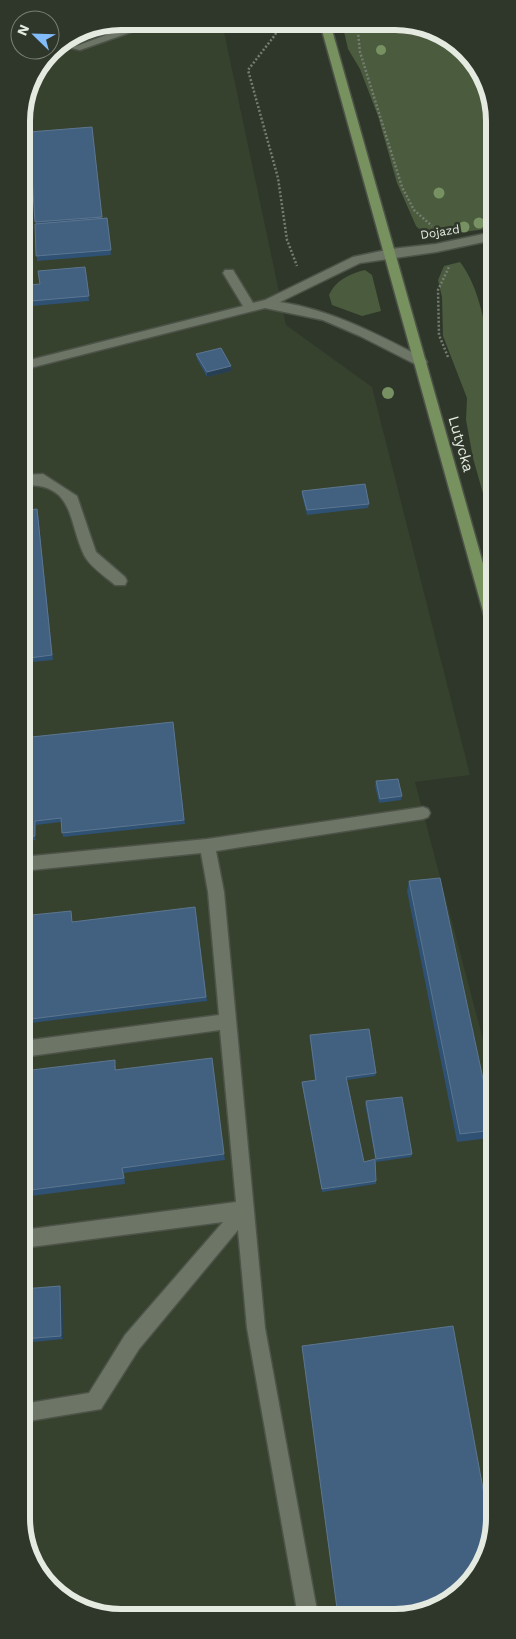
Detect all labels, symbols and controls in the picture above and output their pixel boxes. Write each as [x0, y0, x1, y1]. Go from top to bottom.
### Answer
north arrow [10, 10, 60, 60]
text: N [14, 22, 32, 38]
street label: Dojazd [419, 222, 461, 242]
street label: Lutycka [444, 414, 478, 475]

